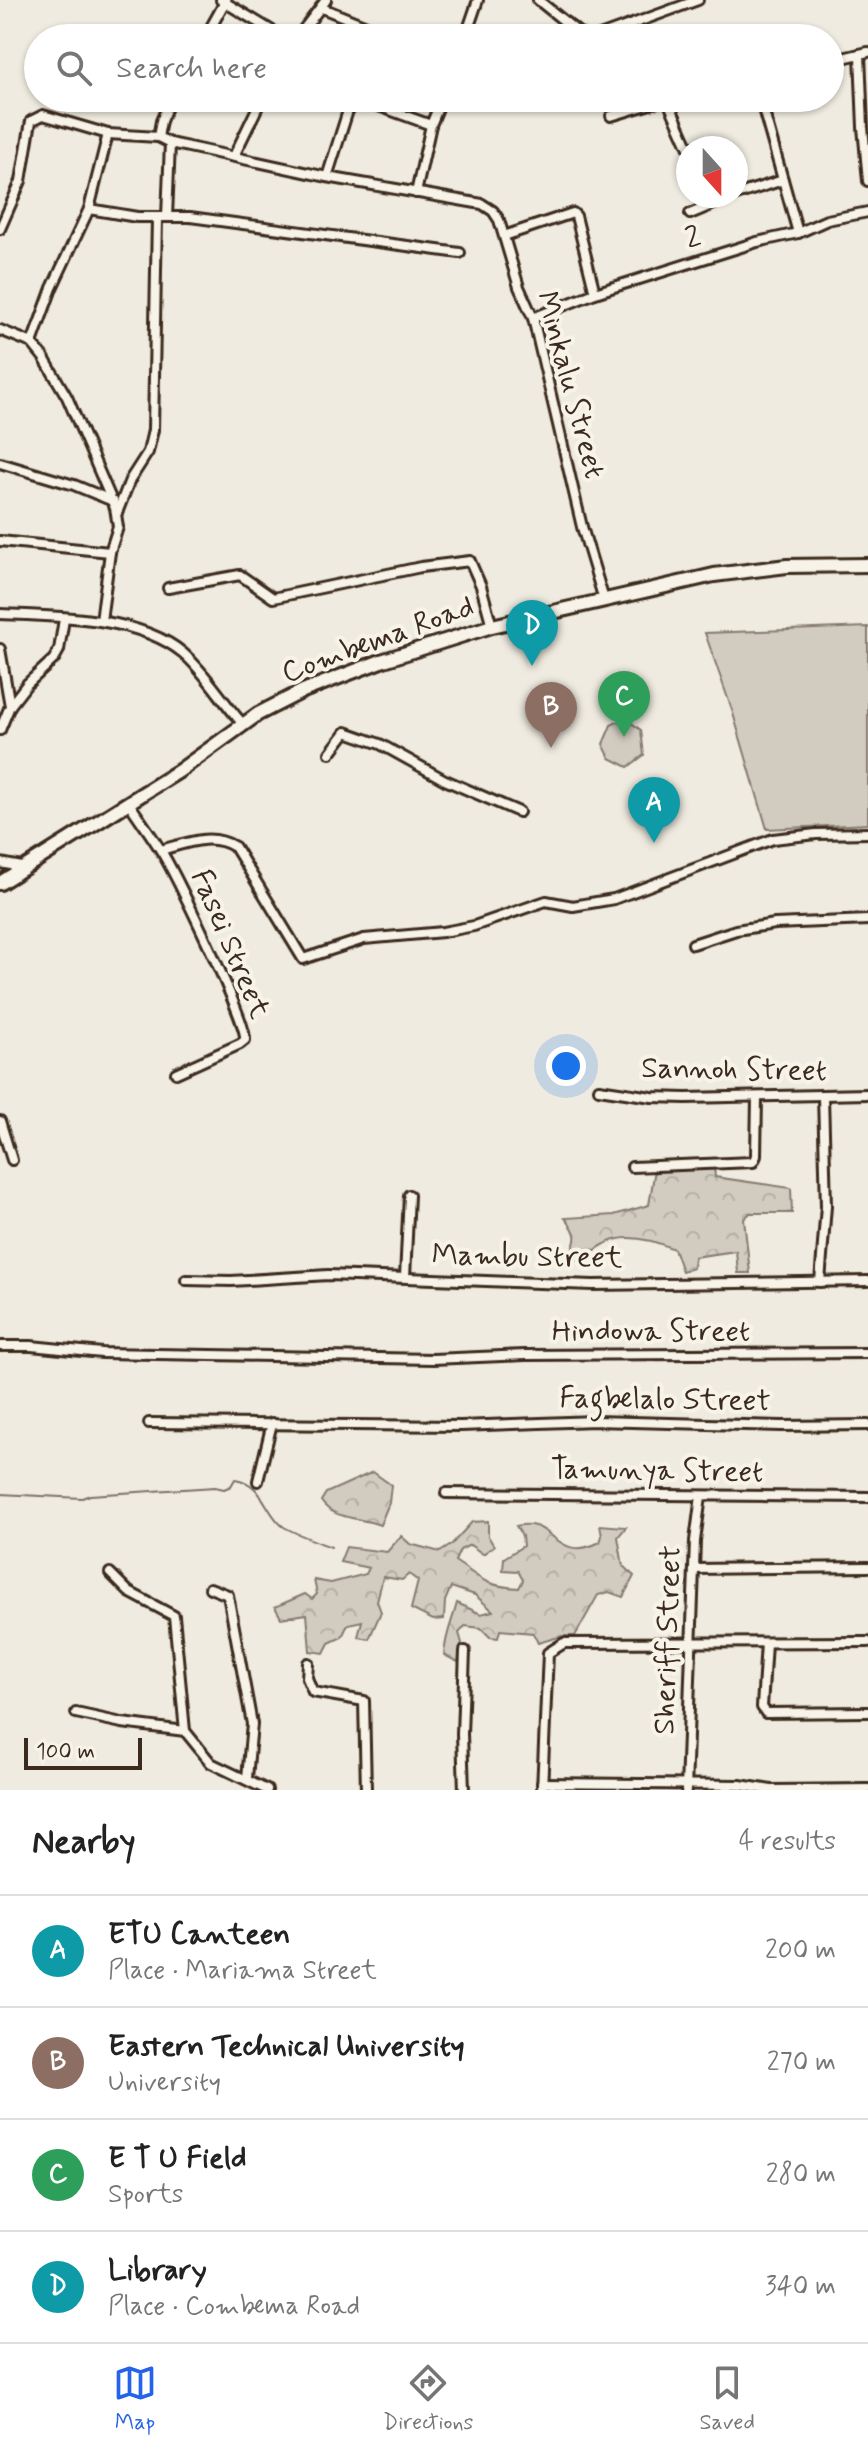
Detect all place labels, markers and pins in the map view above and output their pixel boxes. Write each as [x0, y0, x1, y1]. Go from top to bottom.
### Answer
pin: D [506, 600, 558, 666]
pin: C [598, 671, 650, 737]
pin: B [525, 682, 577, 748]
pin: A [628, 777, 680, 843]

